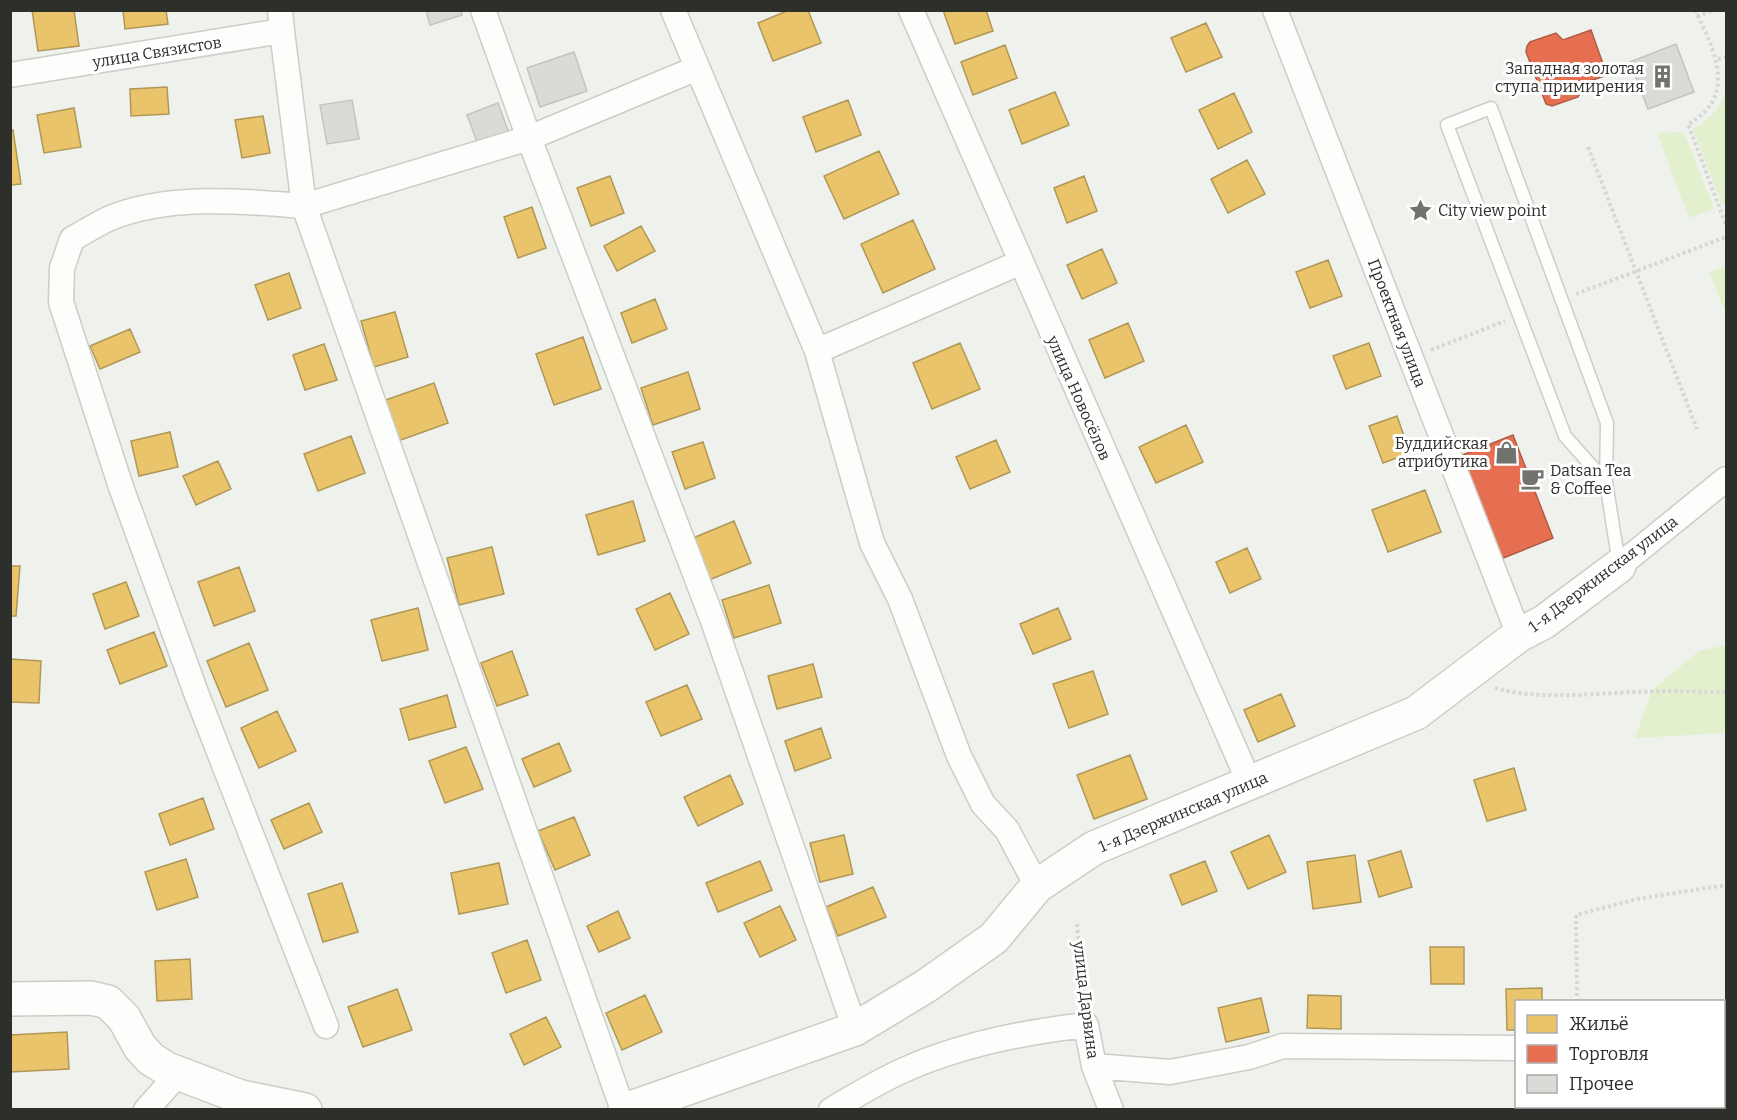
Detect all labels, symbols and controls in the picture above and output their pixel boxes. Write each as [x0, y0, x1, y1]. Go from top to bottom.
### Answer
street label: улица Связистов [90, 32, 223, 72]
place label: Западная золотая ступа примирения [1495, 59, 1644, 96]
building icon: Западная золотая ступа примирения [1649, 64, 1675, 90]
place icon: City view point [1407, 197, 1433, 223]
place label: City view point [1438, 201, 1547, 220]
street label: Проектная улица [1364, 256, 1430, 390]
street label: улица Новосёлов [1043, 332, 1115, 463]
place label: Буддийская атрибутика [1395, 434, 1488, 471]
shop icon: Буддийская атрибутика [1493, 439, 1519, 465]
place label: Datsan Tea & Coffee [1550, 461, 1632, 498]
cafe icon: Datsan Tea & Coffee [1519, 466, 1545, 492]
street label: 1-я Дзержинская улица [1525, 512, 1681, 636]
street label: 1-я Дзержинская улица [1096, 768, 1271, 856]
street label: улица Дарвина [1069, 939, 1103, 1060]
legend [1515, 1000, 1725, 1108]
text: Жильё [1569, 1013, 1629, 1035]
text: Торговля [1569, 1043, 1649, 1065]
text: Прочее [1569, 1073, 1634, 1095]

